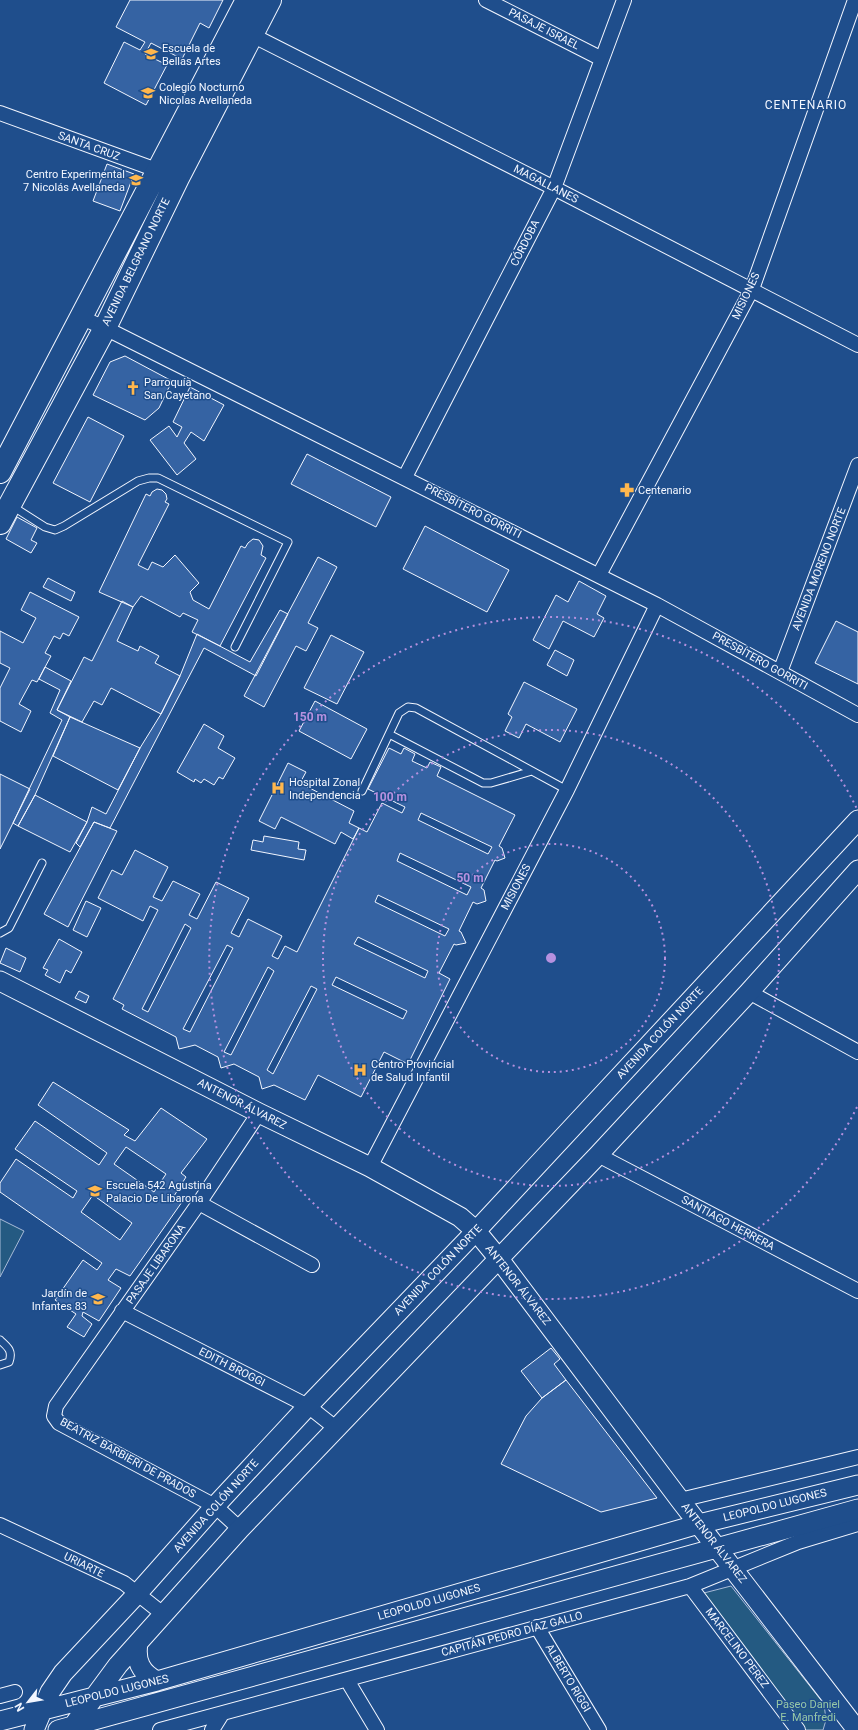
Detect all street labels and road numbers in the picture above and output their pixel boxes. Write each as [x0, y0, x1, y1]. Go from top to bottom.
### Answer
street label: PASAJE ISRAEL [506, 6, 582, 52]
street label: SANTA CRUZ [56, 129, 122, 163]
street label: MAGALLANES [511, 162, 581, 206]
street label: AVENIDA BELGRANO NORTE [99, 196, 173, 328]
street label: CÓRDOBA [508, 217, 543, 268]
street label: MISIONES [729, 270, 763, 322]
street label: PRESBÍTERO GORRITI [422, 481, 524, 541]
street label: AVENIDA MORENO NORTE [790, 506, 848, 632]
street label: PRESBÍTERO GORRITI [710, 629, 810, 693]
street label: MISIONES [498, 861, 534, 912]
street label: AVENIDA COLÓN NORTE [614, 984, 706, 1082]
street label: ANTENOR ÁLVAREZ [195, 1076, 289, 1132]
street label: SANTIAGO HERRERA [679, 1193, 778, 1253]
street label: PASAJE LIBARONA [124, 1221, 189, 1306]
street label: AVENIDA COLÓN NORTE [391, 1222, 485, 1318]
street label: ANTENOR ÁLVAREZ [483, 1242, 554, 1328]
street label: EDITH BROGGI [197, 1345, 267, 1389]
street label: BEATRIZ BARBIERI DE PRADOS [58, 1415, 198, 1501]
street label: AVENIDA COLÓN NORTE [171, 1457, 261, 1555]
street label: LEOPOLDO LUGONES [722, 1486, 829, 1524]
street label: ANTENOR ÁLVAREZ [679, 1500, 750, 1586]
street label: URIARTE [62, 1550, 106, 1580]
street label: LEOPOLDO LUGONES [376, 1581, 482, 1623]
street label: MARCELINO PEREZ [703, 1605, 772, 1691]
street label: CAPITÁN PEDRO DÍAZ GALLO [440, 1609, 584, 1659]
street label: ALBERTO RIGGI [543, 1642, 593, 1714]
street label: LEOPOLDO LUGONES [64, 1672, 171, 1710]

